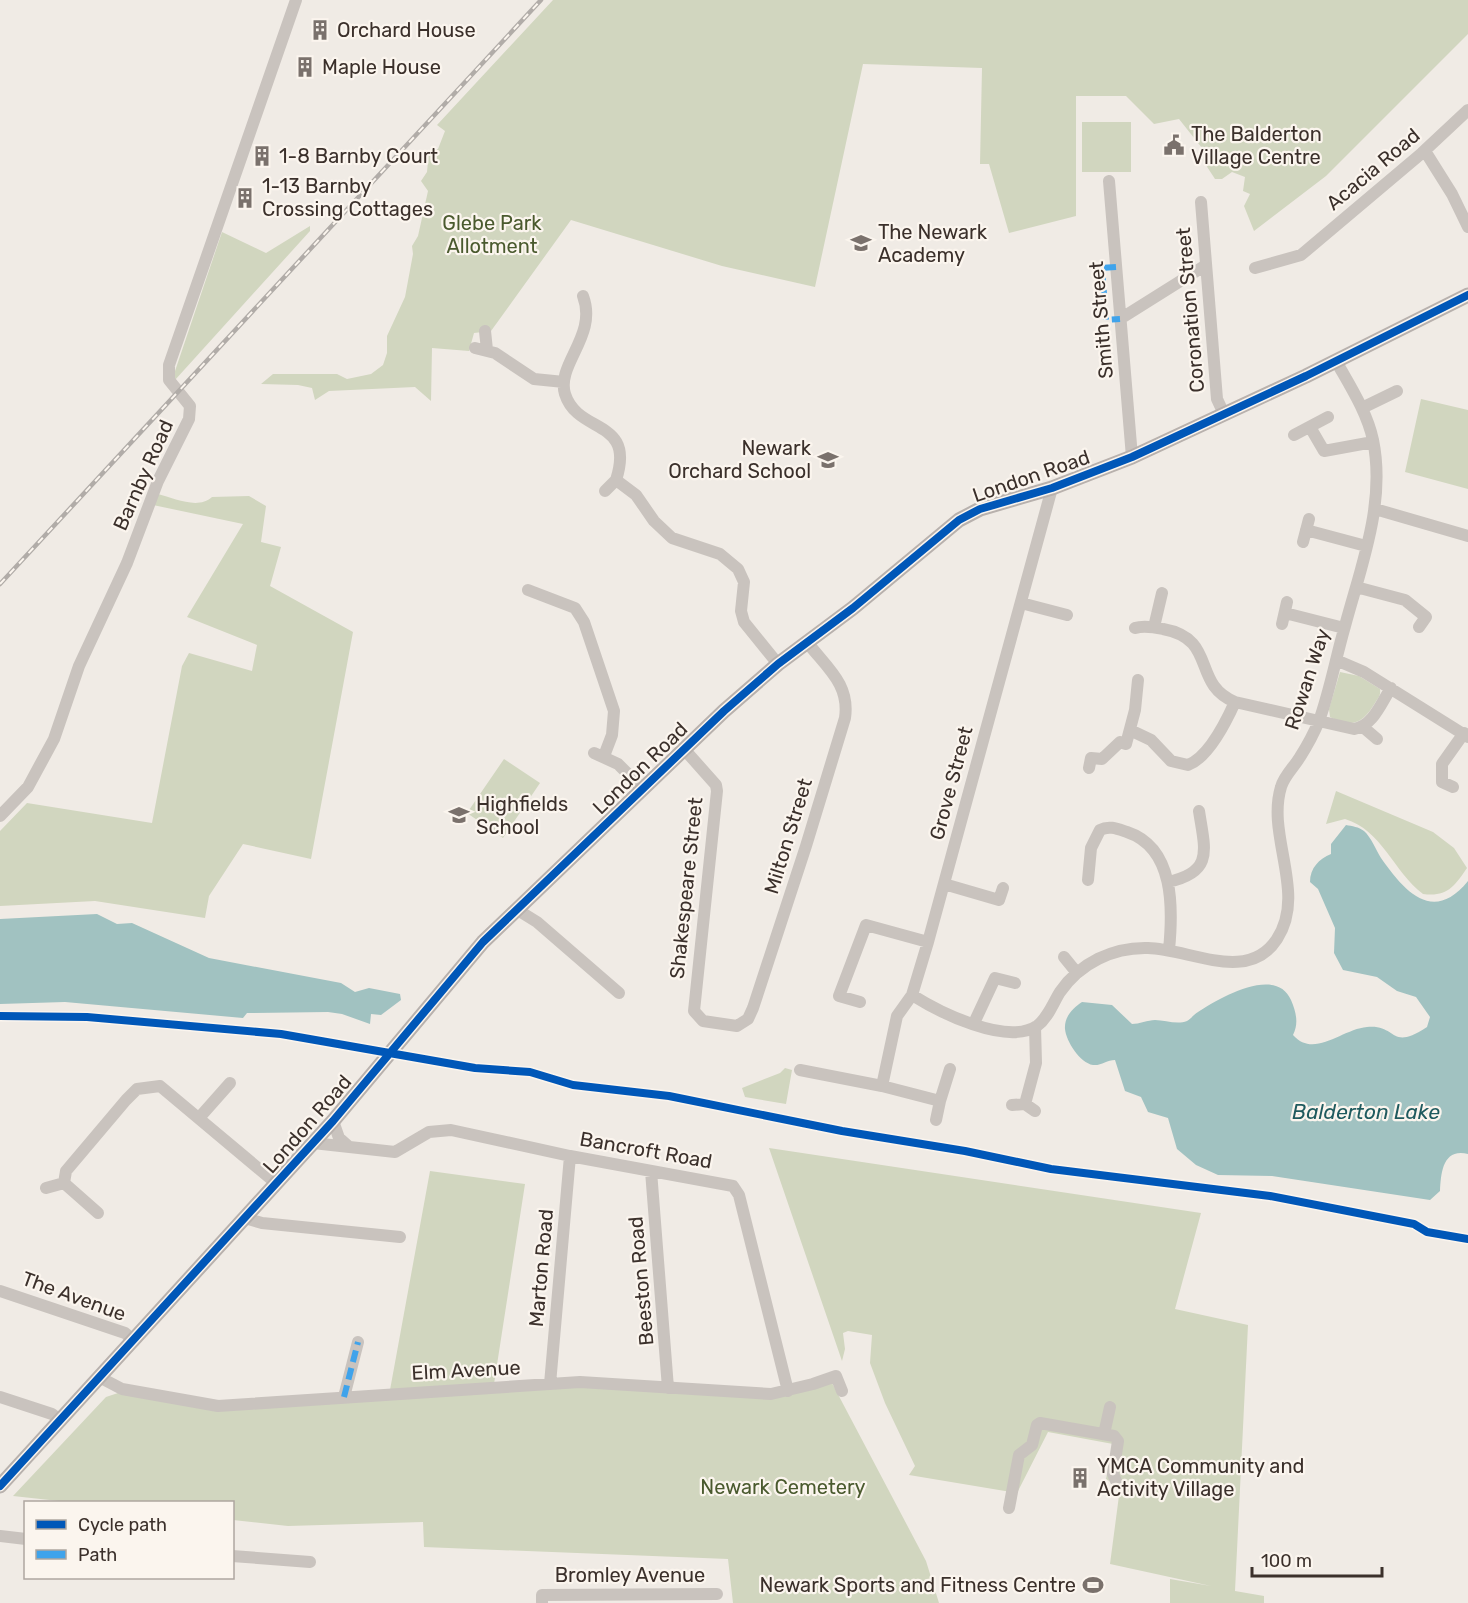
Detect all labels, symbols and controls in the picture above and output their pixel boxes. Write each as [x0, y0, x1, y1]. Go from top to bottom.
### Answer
building icon: Orchard House [308, 18, 332, 42]
place label: Orchard House [337, 18, 476, 42]
building icon: Maple House [293, 55, 317, 79]
place label: Maple House [322, 55, 441, 79]
place label: The Balderton Village Centre [1191, 122, 1322, 169]
street label: Acacia Road [1321, 123, 1425, 215]
public building icon: The Balderton Village Centre [1162, 133, 1186, 157]
building icon: 1-8 Barnby Court [250, 144, 274, 168]
place label: 1-8 Barnby Court [279, 144, 438, 168]
place label: 1-13 Barnby Crossing Cottages [262, 174, 433, 221]
building icon: 1-13 Barnby Crossing Cottages [233, 186, 257, 210]
park label: Glebe Park Allotment [442, 211, 542, 258]
place label: The Newark Academy [878, 220, 988, 267]
street label: Coronation Street [1171, 226, 1209, 394]
school or university icon: The Newark Academy [849, 231, 873, 255]
street label: Smith Street [1084, 260, 1118, 380]
street label: Barnby Road [108, 416, 178, 534]
place label: Newark Orchard School [668, 436, 812, 483]
street label: London Road [969, 445, 1093, 507]
school or university icon: Newark Orchard School [816, 448, 840, 472]
street label: Rowan Way [1279, 625, 1335, 733]
street label: London Road [588, 717, 692, 819]
street label: Grove Street [924, 723, 978, 842]
street label: Milton Street [759, 775, 817, 897]
place label: Highfields School [476, 792, 568, 839]
street label: Shakespeare Street [665, 796, 707, 980]
school or university icon: Highfields School [447, 803, 471, 827]
street label: London Road [258, 1070, 356, 1178]
water label: Balderton Lake [1292, 1099, 1440, 1124]
street label: Bancroft Road [578, 1127, 714, 1173]
street label: Marton Road [524, 1208, 558, 1328]
street label: Beeston Road [623, 1215, 659, 1347]
street label: The Avenue [19, 1266, 129, 1326]
street label: Elm Avenue [411, 1355, 521, 1385]
place label: YMCA Community and Activity Village [1097, 1454, 1304, 1501]
building icon: YMCA Community and Activity Village [1068, 1466, 1092, 1490]
park label: Newark Cemetery [700, 1475, 866, 1499]
legend [24, 1501, 234, 1579]
text: Cycle path [78, 1514, 167, 1536]
scale bar [1252, 1540, 1382, 1578]
text: Path [78, 1544, 117, 1566]
text: 100 m [1261, 1550, 1312, 1572]
street label: Bromley Avenue [555, 1563, 705, 1587]
place label: Newark Sports and Fitness Centre [760, 1573, 1076, 1597]
sports icon: Newark Sports and Fitness Centre [1081, 1573, 1105, 1597]

